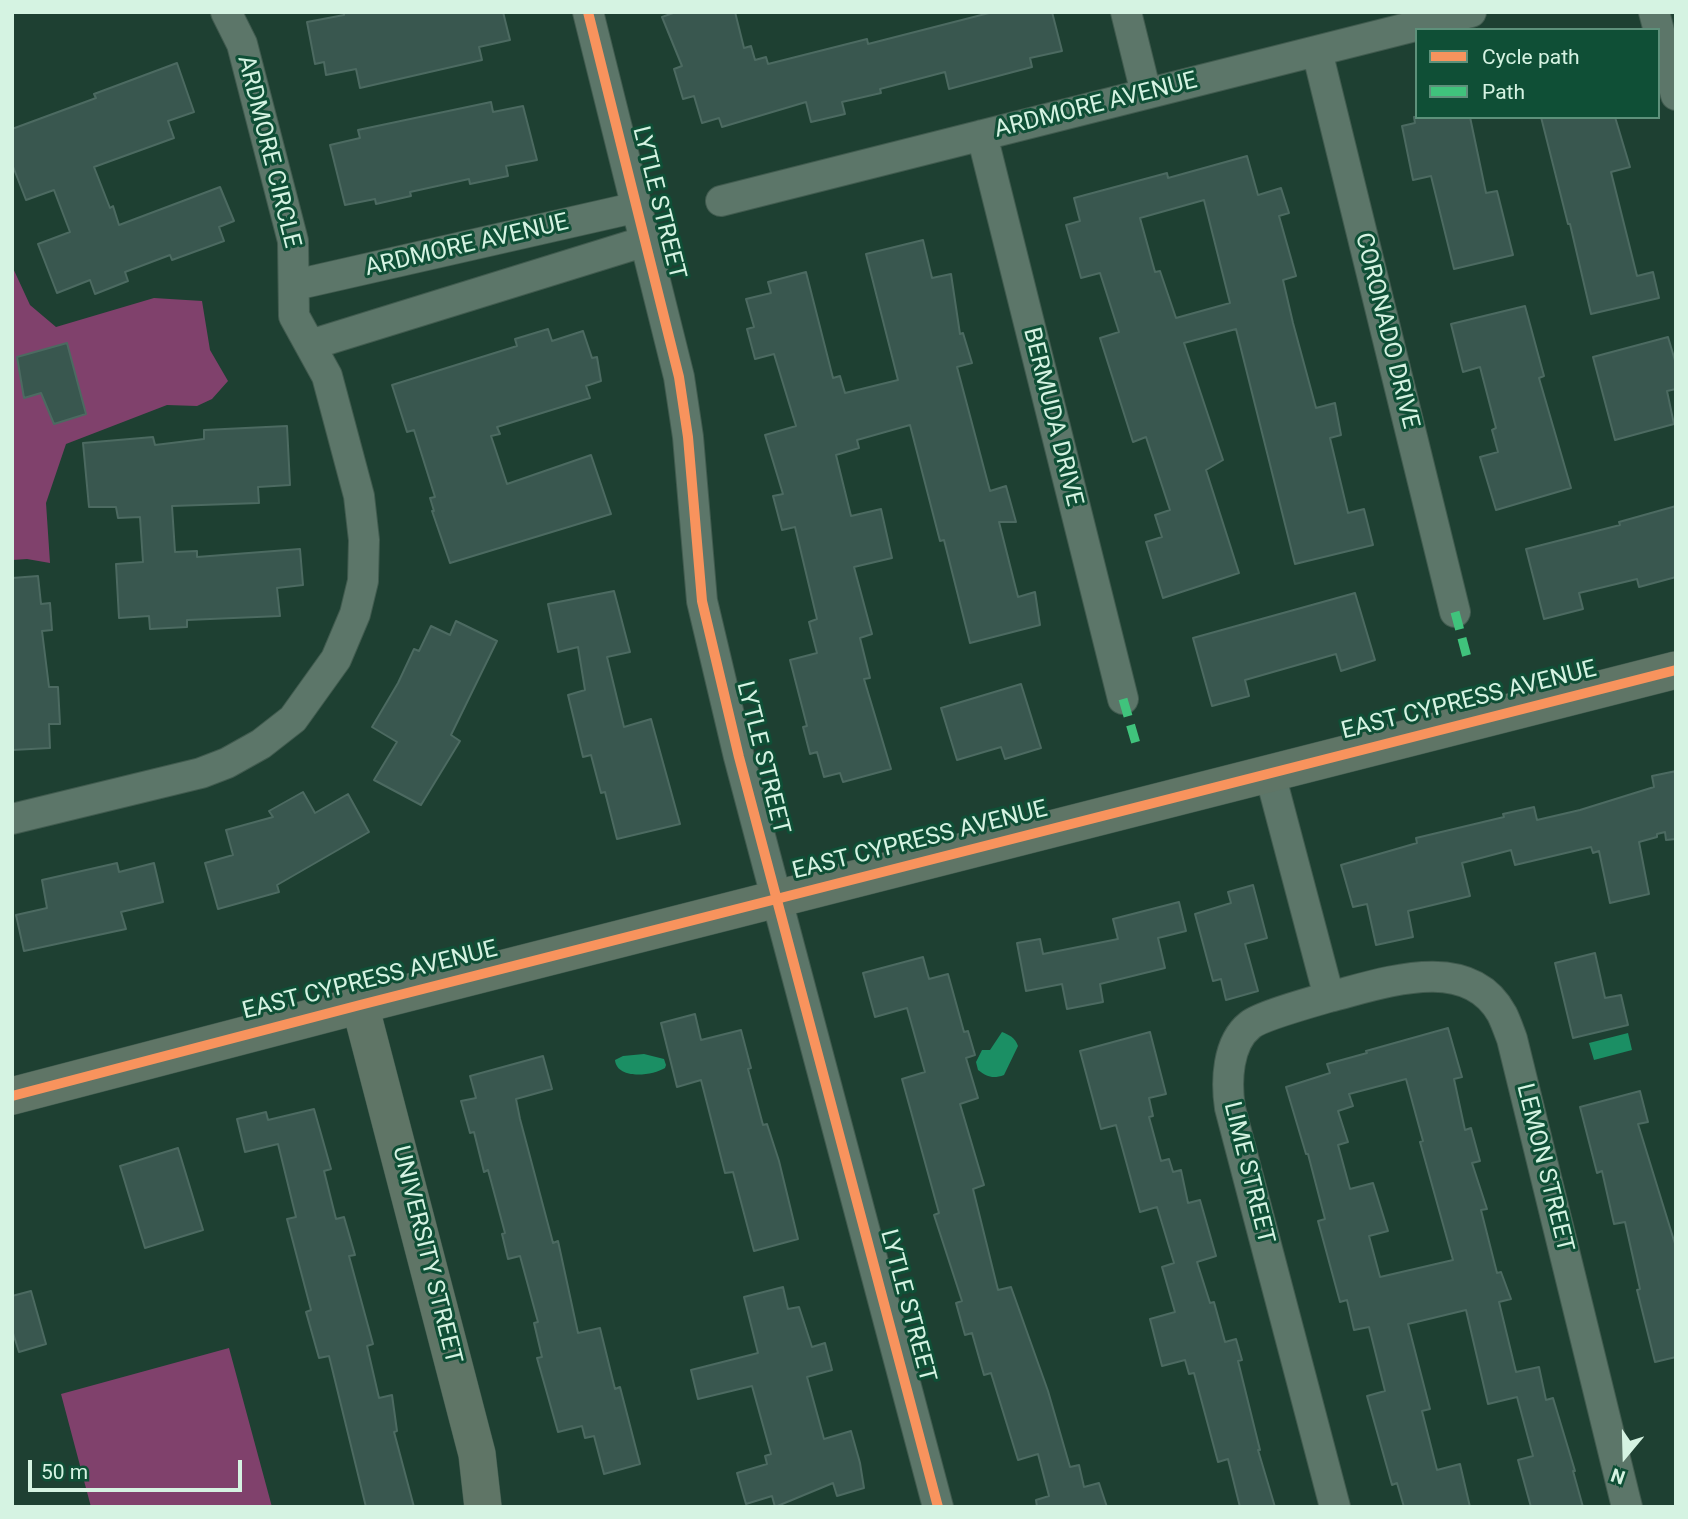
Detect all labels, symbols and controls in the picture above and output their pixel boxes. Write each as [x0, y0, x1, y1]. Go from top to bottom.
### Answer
legend [1415, 28, 1660, 119]
text: Cycle path [1482, 45, 1580, 69]
street label: ARDMORE CIRCLE [230, 53, 306, 251]
street label: ARDMORE AVENUE [992, 67, 1200, 145]
text: Path [1482, 80, 1525, 104]
street label: LYTLE STREET [625, 123, 691, 283]
street label: ARDMORE AVENUE [362, 209, 572, 283]
street label: CORONADO DRIVE [1348, 230, 1424, 432]
street label: BERMUDA DRIVE [1016, 325, 1088, 509]
street label: EAST CYPRESS AVENUE [1339, 655, 1599, 747]
street label: LYTLE STREET [729, 678, 795, 838]
street label: EAST CYPRESS AVENUE [790, 795, 1050, 887]
street label: EAST CYPRESS AVENUE [240, 935, 500, 1027]
street label: LEMON STREET [1509, 1081, 1579, 1255]
street label: LIME STREET [1216, 1099, 1280, 1247]
street label: UNIVERSITY STREET [385, 1143, 467, 1367]
street label: LYTLE STREET [873, 1227, 941, 1385]
north arrow [1590, 1421, 1660, 1491]
scale bar [32, 1446, 245, 1490]
text: 50 m [41, 1460, 88, 1484]
text: N [1608, 1463, 1628, 1489]

